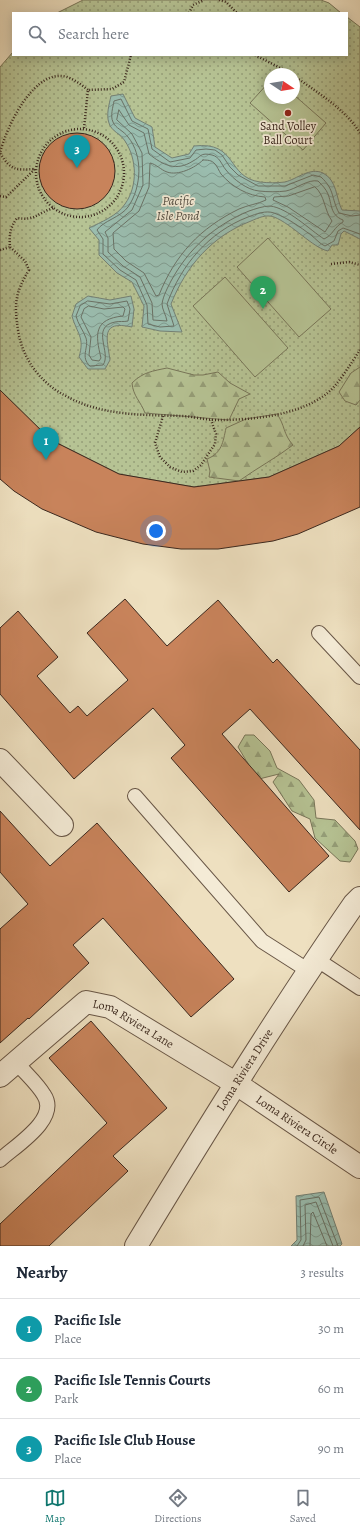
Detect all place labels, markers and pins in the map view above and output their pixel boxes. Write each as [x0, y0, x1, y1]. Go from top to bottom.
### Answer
marker: Sand Volley Ball Court [283, 108, 293, 118]
place label: Sand Volley Ball Court [260, 118, 317, 148]
pin: 3 [64, 135, 90, 168]
pin: 2 [250, 276, 276, 309]
pin: 1 [33, 427, 59, 460]

